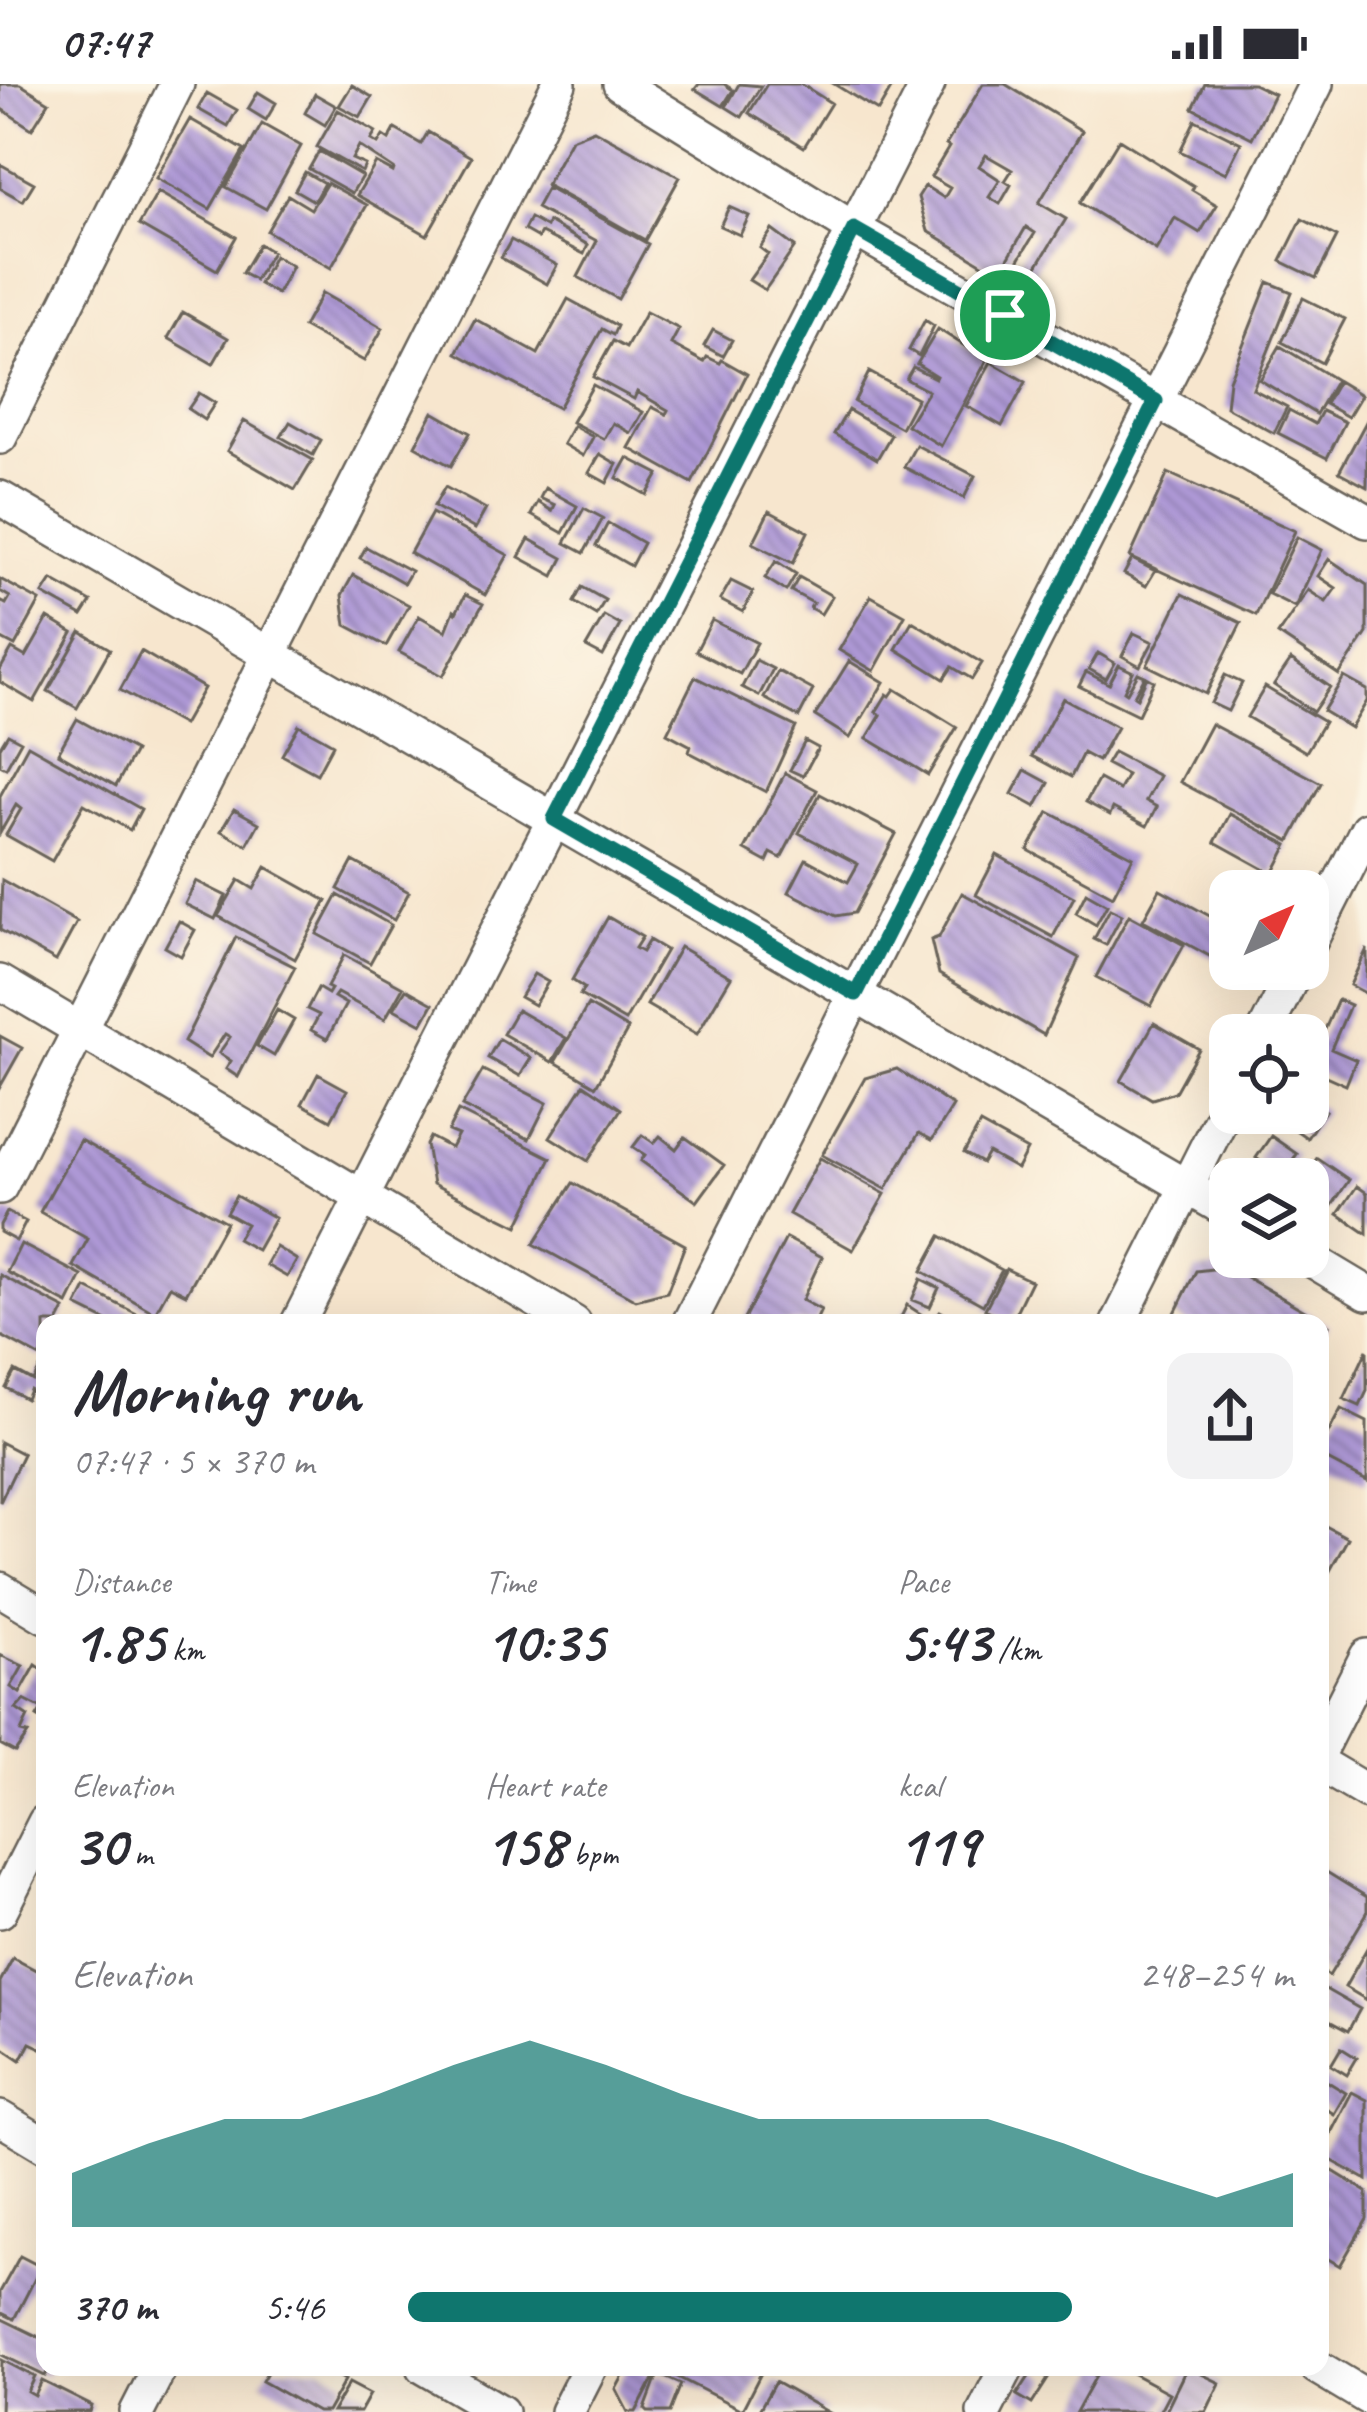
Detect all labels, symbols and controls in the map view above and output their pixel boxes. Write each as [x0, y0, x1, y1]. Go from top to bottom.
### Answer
text: 07:47 [60, 14, 150, 71]
pin [954, 264, 1056, 366]
icon: arrive [972, 282, 1038, 348]
north arrow [1209, 870, 1329, 990]
map controls [1209, 870, 1329, 1278]
button: locate [1209, 1014, 1329, 1134]
button: layers [1209, 1158, 1329, 1278]
text: Morning run [72, 1350, 360, 1433]
button: share [1167, 1353, 1293, 1479]
text: 07:47 · 5 × 370 m [72, 1437, 314, 1486]
text: Distance [72, 1561, 170, 1603]
text: Time [485, 1561, 536, 1603]
text: Pace [898, 1561, 949, 1603]
text: 1.85 [72, 1603, 164, 1679]
text: 10:35 [485, 1603, 604, 1679]
text: 5:43 [898, 1603, 990, 1679]
text: km [164, 1629, 204, 1671]
text: /km [990, 1629, 1041, 1671]
text: Elevation [72, 1765, 174, 1807]
text: Heart rate [485, 1765, 605, 1807]
text: kcal [898, 1765, 942, 1807]
text: 30 [72, 1807, 126, 1883]
text: 158 [485, 1807, 565, 1883]
text: 119 [898, 1807, 978, 1883]
text: m [126, 1833, 152, 1875]
text: bpm [565, 1833, 618, 1875]
text: Elevation [72, 1950, 192, 1999]
text: 248–254 m [1139, 1950, 1293, 1999]
text: 370 m [72, 2283, 156, 2332]
text: 5:46 [264, 2283, 324, 2332]

